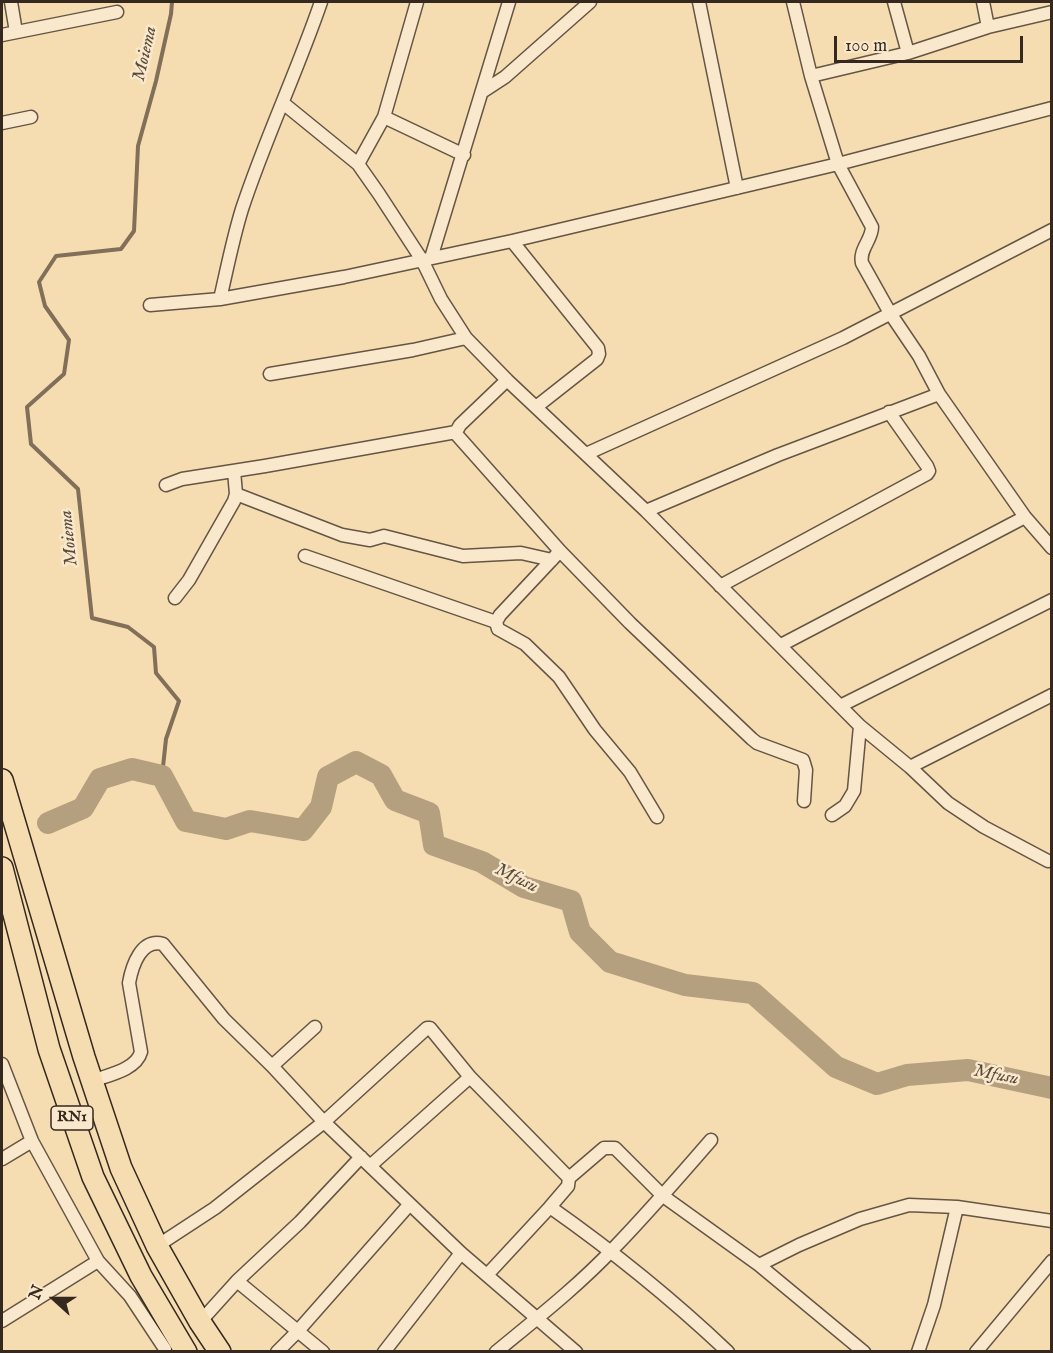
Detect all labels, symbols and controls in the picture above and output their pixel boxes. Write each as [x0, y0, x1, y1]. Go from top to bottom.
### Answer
water label: Moiema [129, 24, 163, 84]
scale bar [837, 24, 1026, 62]
text: 100 m [845, 35, 887, 58]
water label: Moiema [56, 509, 84, 567]
water label: Mfusu [491, 859, 541, 899]
water label: Mfusu [972, 1061, 1020, 1091]
road number: RN1 [51, 1106, 93, 1130]
north arrow [24, 1269, 84, 1329]
text: N [25, 1283, 49, 1303]

